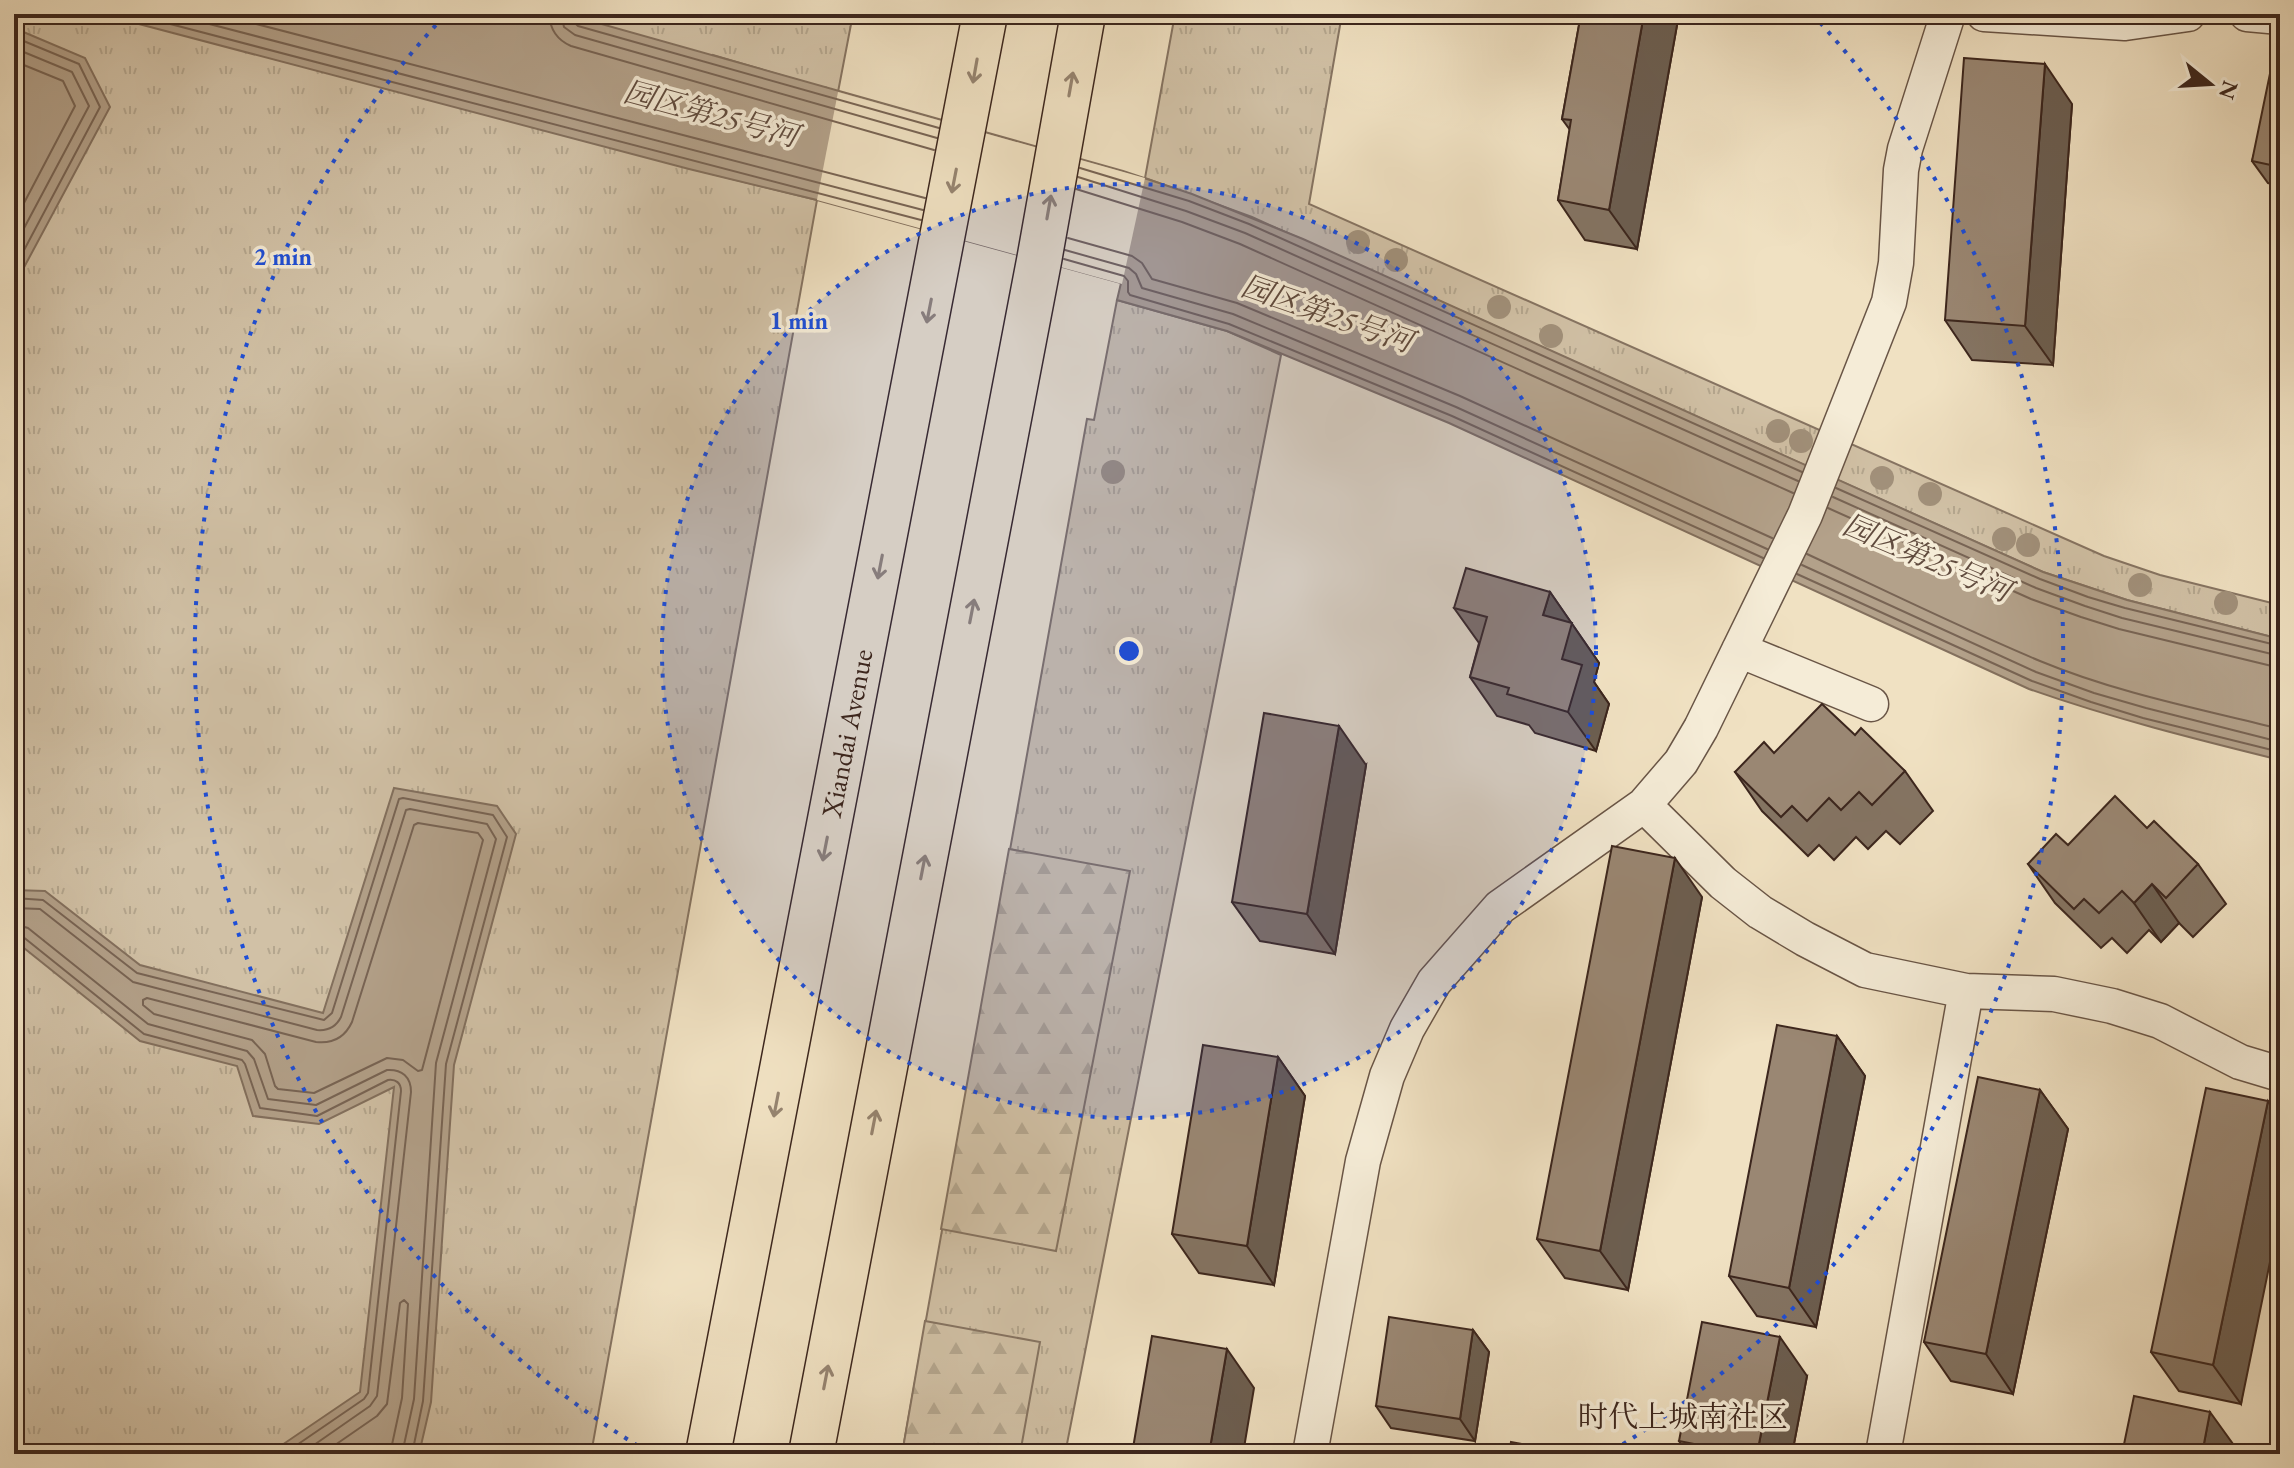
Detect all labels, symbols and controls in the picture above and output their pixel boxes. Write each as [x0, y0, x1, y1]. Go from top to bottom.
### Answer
north arrow [2170, 44, 2250, 124]
one-way arrow [966, 57, 981, 83]
one-way arrow [1064, 71, 1079, 97]
water label: 园区第25号河 [620, 72, 807, 157]
text: N [2212, 77, 2245, 103]
one-way arrow [946, 168, 961, 193]
one-way arrow [1042, 195, 1057, 220]
text: 2 min [254, 241, 313, 272]
water label: 园区第25号河 [1236, 266, 1423, 363]
one-way arrow [921, 298, 936, 324]
text: 1 min [770, 305, 829, 336]
water label: 园区第25号河 [1837, 505, 2022, 612]
one-way arrow [872, 553, 887, 579]
one-way arrow [965, 599, 980, 625]
centre of rings [1115, 637, 1143, 665]
street label: Xiandai Avenue [813, 646, 880, 822]
one-way arrow [817, 836, 832, 862]
one-way arrow [917, 854, 932, 880]
one-way arrow [767, 1091, 782, 1117]
one-way arrow [868, 1110, 883, 1135]
one-way arrow [819, 1365, 834, 1391]
district label: 时代上城南社区 [1578, 1397, 1788, 1436]

